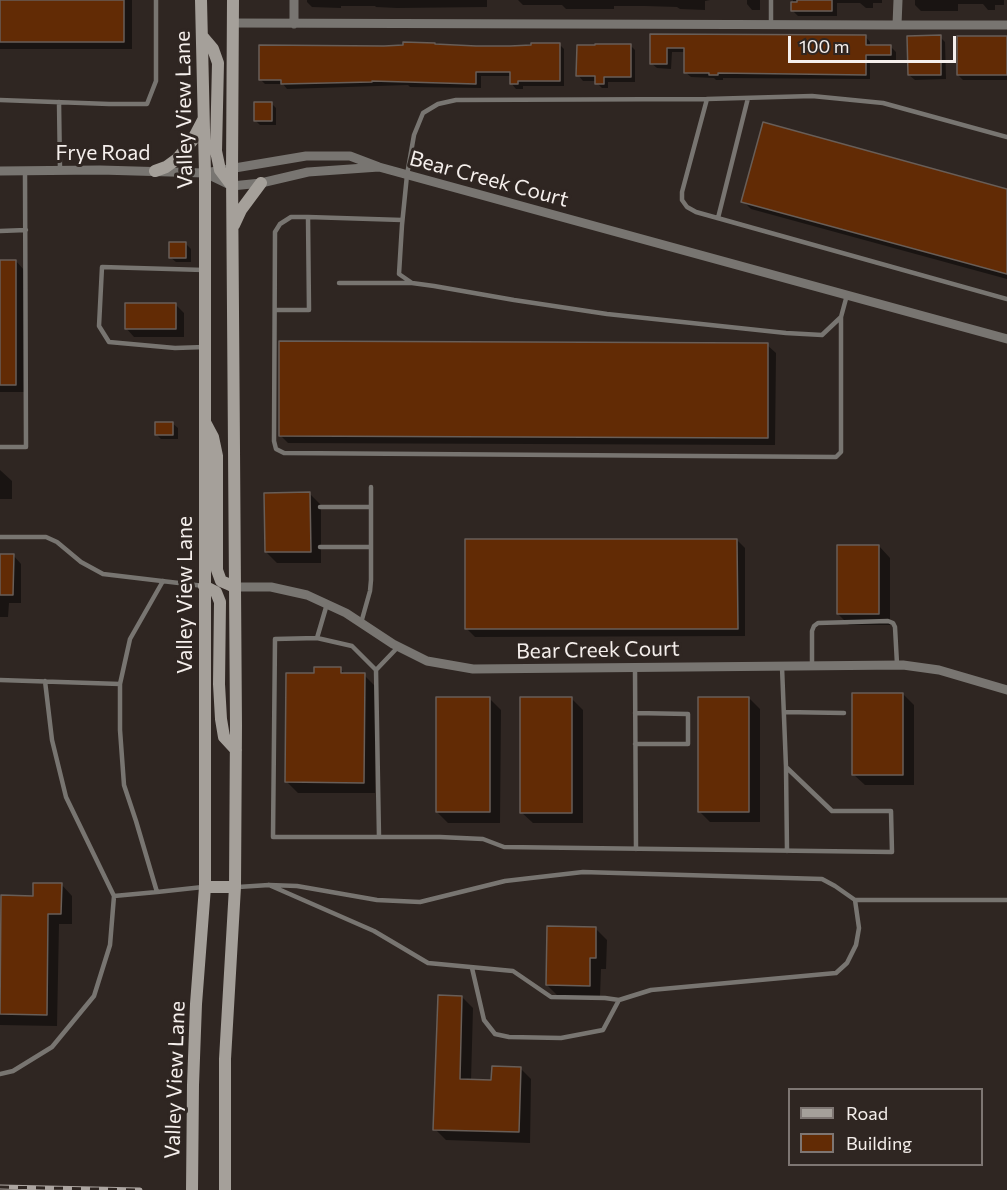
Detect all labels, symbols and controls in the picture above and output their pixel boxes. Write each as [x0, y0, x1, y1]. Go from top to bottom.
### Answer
scale bar [791, 24, 959, 62]
street label: Valley View Lane [170, 31, 198, 189]
text: 100 m [799, 35, 849, 57]
street label: Frye Road [56, 140, 150, 166]
street label: Bear Creek Court [407, 146, 571, 212]
street label: Valley View Lane [172, 516, 198, 674]
street label: Bear Creek Court [516, 636, 680, 664]
street label: Valley View Lane [160, 1000, 190, 1160]
legend [788, 1088, 983, 1166]
text: Road [846, 1102, 888, 1124]
text: Building [846, 1132, 912, 1154]

